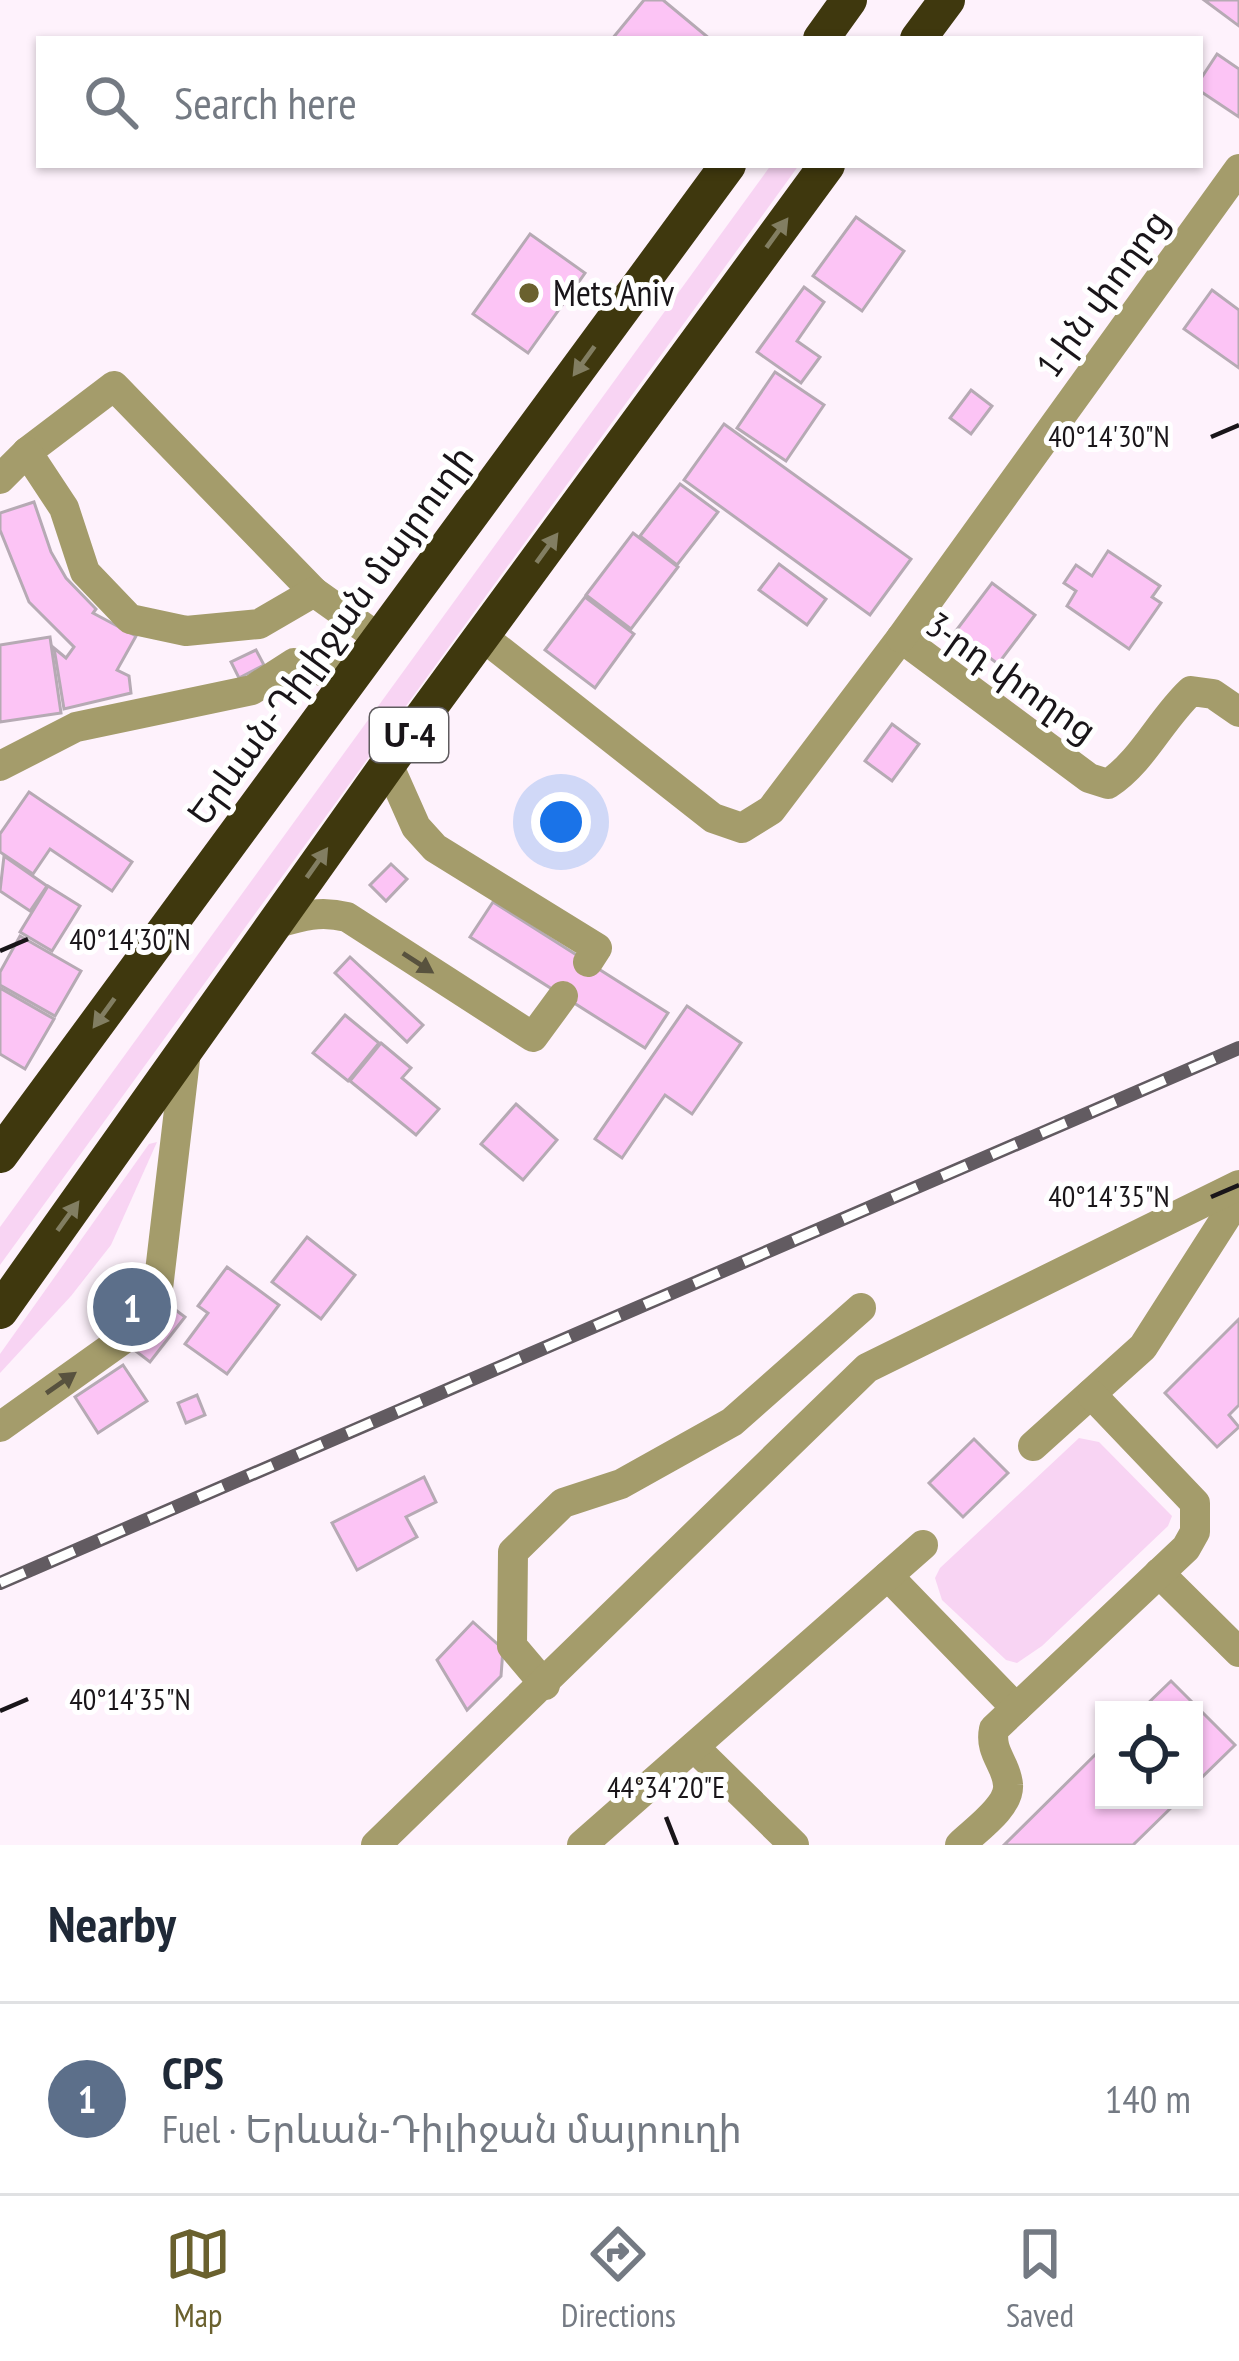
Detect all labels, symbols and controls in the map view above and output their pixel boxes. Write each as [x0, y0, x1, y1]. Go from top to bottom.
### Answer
search box [36, 36, 1203, 168]
icon: search [78, 69, 144, 135]
text: Search here [174, 73, 357, 131]
street label: 1-ին փողոց [1025, 200, 1178, 386]
one-way arrow [765, 217, 788, 249]
place label: Mets Aniv [553, 269, 674, 316]
marker: Mets Aniv [516, 280, 542, 306]
one-way arrow [573, 345, 596, 377]
text: 40°14'30"N [1048, 416, 1170, 455]
street label: Երևան-Դիլիջան մայրուղի [176, 435, 483, 834]
one-way arrow [535, 532, 559, 564]
street label: 3-րդ փողոց [918, 601, 1107, 753]
road number: Մ-4 [370, 708, 448, 762]
your location [531, 792, 591, 852]
one-way arrow [305, 847, 328, 879]
text: 40°14'30"N [69, 919, 191, 958]
one-way arrow [401, 951, 434, 973]
one-way arrow [93, 997, 117, 1029]
text: 40°14'35"N [1048, 1176, 1170, 1215]
one-way arrow [56, 1200, 79, 1232]
pin: 1 [93, 1262, 171, 1352]
one-way arrow [45, 1372, 77, 1396]
text: 40°14'35"N [69, 1679, 191, 1718]
map controls [1095, 1701, 1203, 1809]
button: locate [1095, 1701, 1203, 1809]
text: 44°34'20"E [607, 1767, 725, 1806]
text: Nearby [48, 1890, 176, 1956]
text: CPS [162, 2043, 224, 2101]
text: 1 [78, 2073, 96, 2124]
text: 140 m [1105, 2073, 1191, 2124]
text: Fuel · Երևան-Դիլիջան մայրուղի [162, 2103, 742, 2154]
tab: Map [165, 2221, 231, 2336]
tab: Directions [561, 2221, 676, 2336]
tab: Saved [1006, 2221, 1074, 2336]

